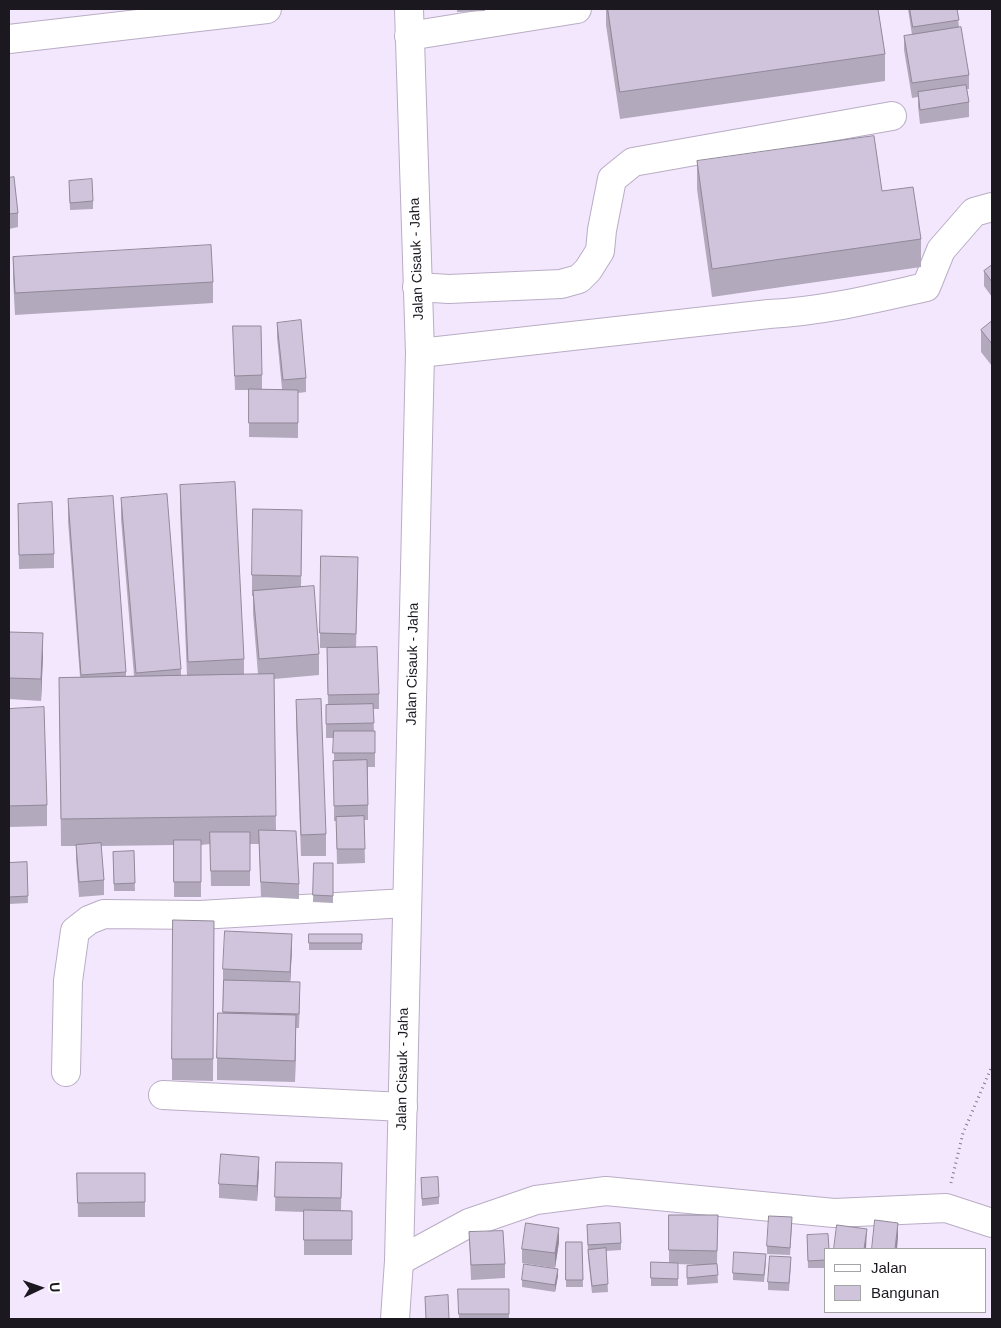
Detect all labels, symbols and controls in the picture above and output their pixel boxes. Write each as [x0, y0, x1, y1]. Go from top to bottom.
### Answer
street label: Jalan Cisauk - Jaha [406, 197, 428, 321]
street label: Jalan Cisauk - Jaha [404, 602, 422, 726]
street label: Jalan Cisauk - Jaha [394, 1007, 412, 1131]
legend [824, 1248, 986, 1313]
text: Jalan [871, 1259, 907, 1276]
north arrow [15, 1263, 65, 1313]
text: U [47, 1282, 63, 1293]
text: Bangunan [871, 1284, 939, 1301]

